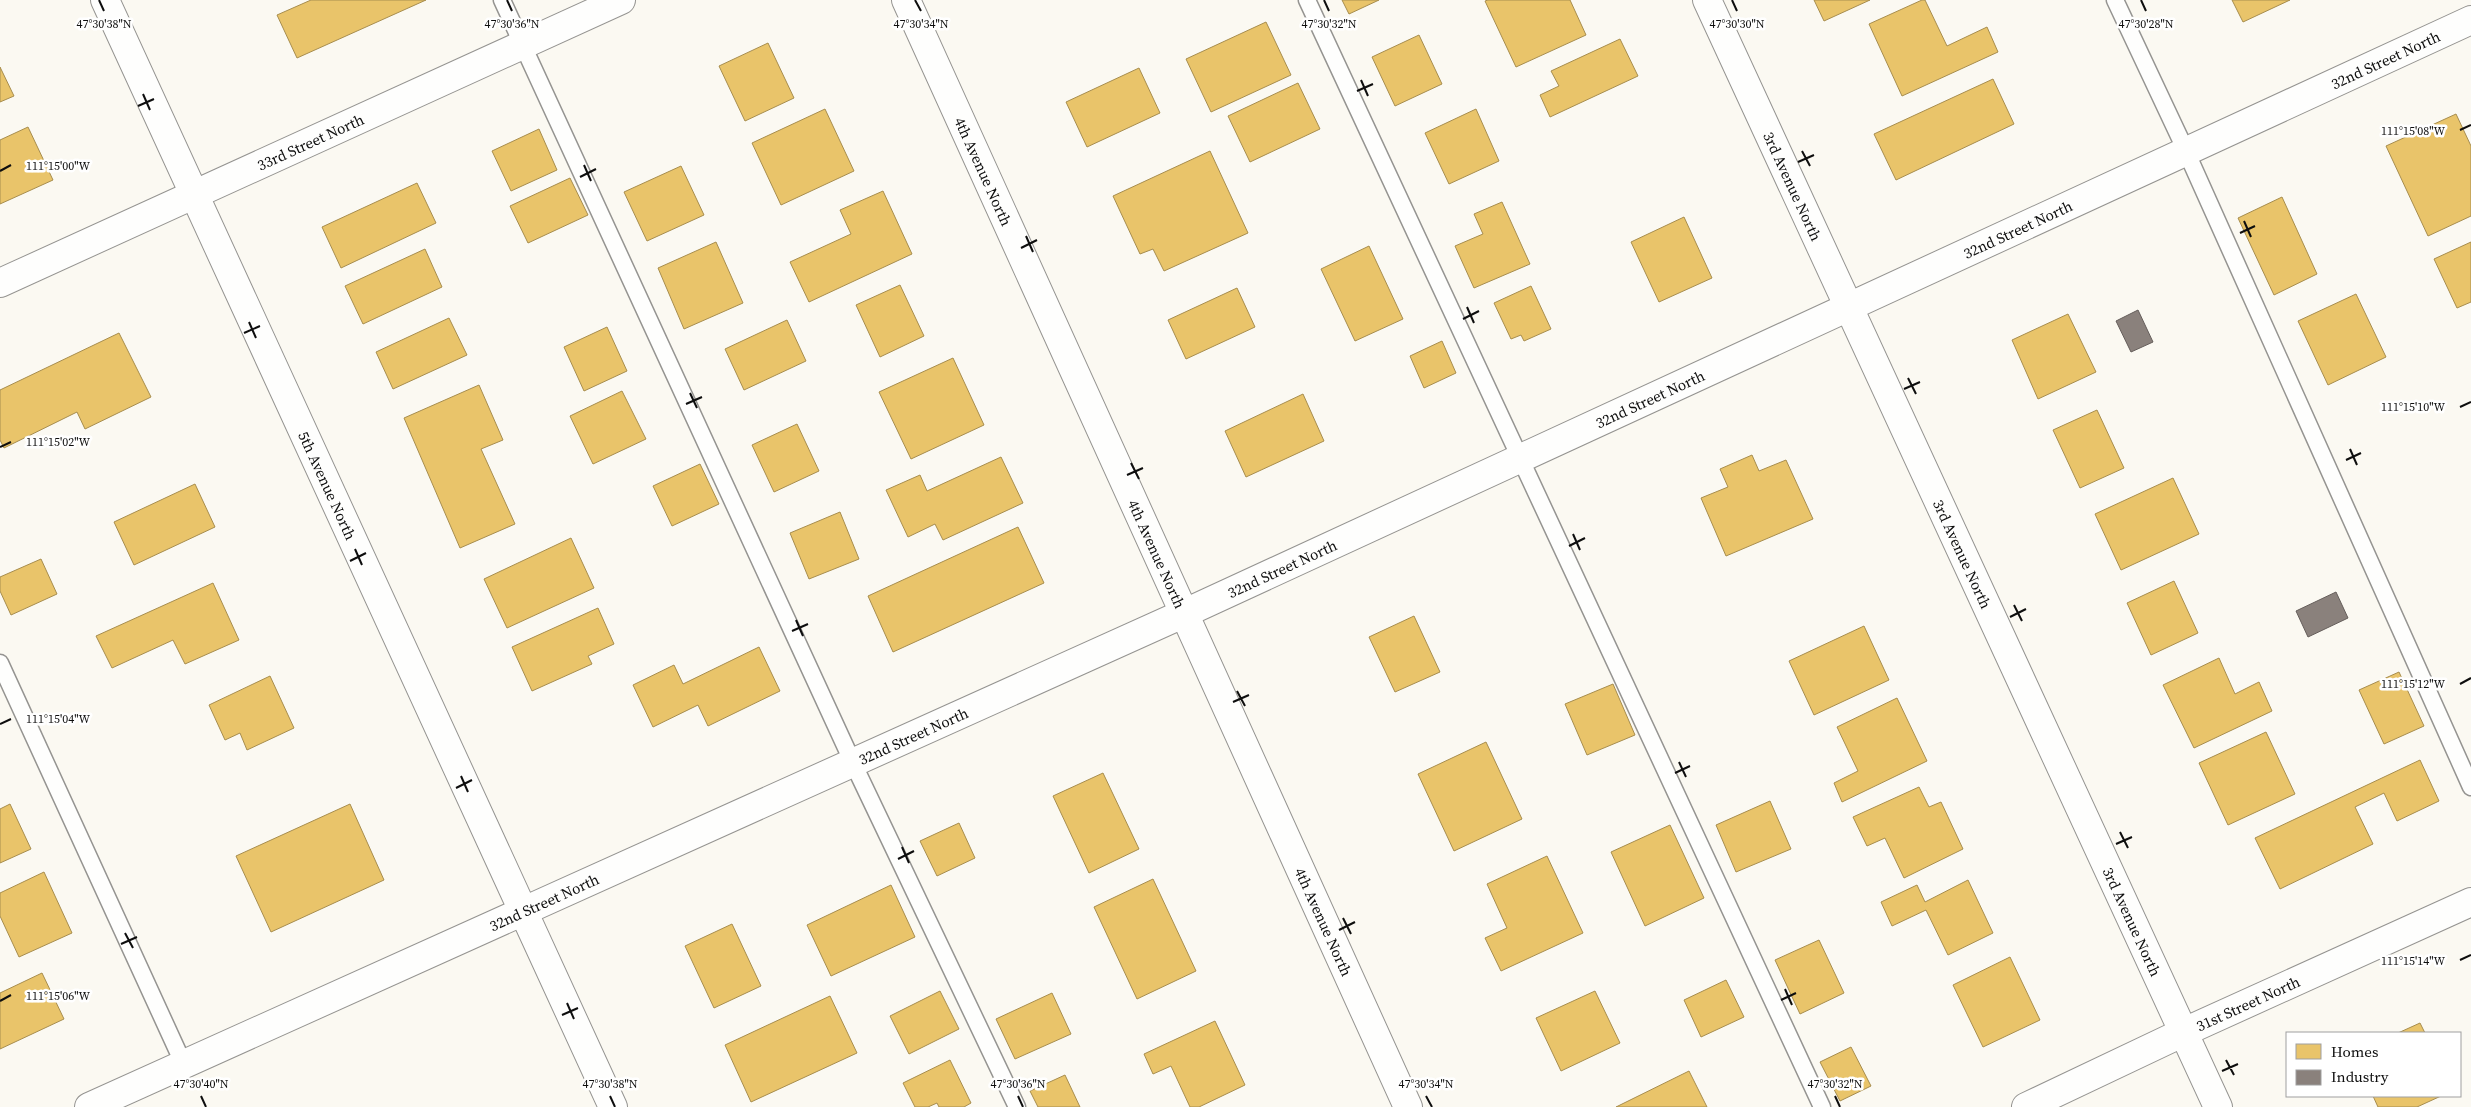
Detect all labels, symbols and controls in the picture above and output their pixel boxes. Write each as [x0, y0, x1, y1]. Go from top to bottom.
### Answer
text: 47°30'38"N [76, 16, 132, 32]
text: 47°30'36"N [484, 16, 540, 32]
text: 47°30'34"N [893, 16, 949, 32]
text: 47°30'32"N [1301, 16, 1357, 32]
text: 47°30'30"N [1709, 16, 1765, 32]
text: 47°30'28"N [2118, 16, 2174, 32]
street label: 32nd Street North [2327, 25, 2443, 94]
street label: 33rd Street North [254, 108, 367, 175]
street label: 4th Avenue North [950, 113, 1017, 229]
text: 111°15'08"W [2381, 123, 2445, 139]
street label: 3rd Avenue North [1759, 128, 1827, 244]
text: 111°15'00"W [26, 158, 90, 174]
street label: 32nd Street North [1960, 195, 2076, 263]
street label: 32nd Street North [1592, 364, 1708, 433]
text: 111°15'10"W [2381, 399, 2445, 415]
street label: 5th Avenue North [294, 428, 362, 543]
text: 111°15'02"W [26, 434, 90, 450]
street label: 4th Avenue North [1123, 496, 1191, 612]
street label: 3rd Avenue North [1928, 496, 1997, 612]
street label: 32nd Street North [1224, 534, 1340, 603]
text: 111°15'12"W [2381, 676, 2445, 692]
street label: 32nd Street North [855, 702, 971, 769]
text: 111°15'04"W [26, 711, 90, 727]
street label: 4th Avenue North [1290, 864, 1358, 979]
street label: 3rd Avenue North [2098, 864, 2167, 980]
street label: 32nd Street North [486, 868, 602, 936]
text: 111°15'14"W [2381, 953, 2445, 969]
street label: 31st Street North [2193, 970, 2303, 1036]
text: 111°15'06"W [26, 988, 90, 1004]
legend [2286, 1032, 2461, 1097]
text: Homes [2331, 1041, 2378, 1062]
text: Industry [2331, 1066, 2389, 1087]
text: 47°30'40"N [173, 1076, 229, 1092]
text: 47°30'38"N [582, 1076, 638, 1092]
text: 47°30'36"N [990, 1076, 1046, 1092]
text: 47°30'34"N [1398, 1076, 1454, 1092]
text: 47°30'32"N [1807, 1076, 1863, 1092]

